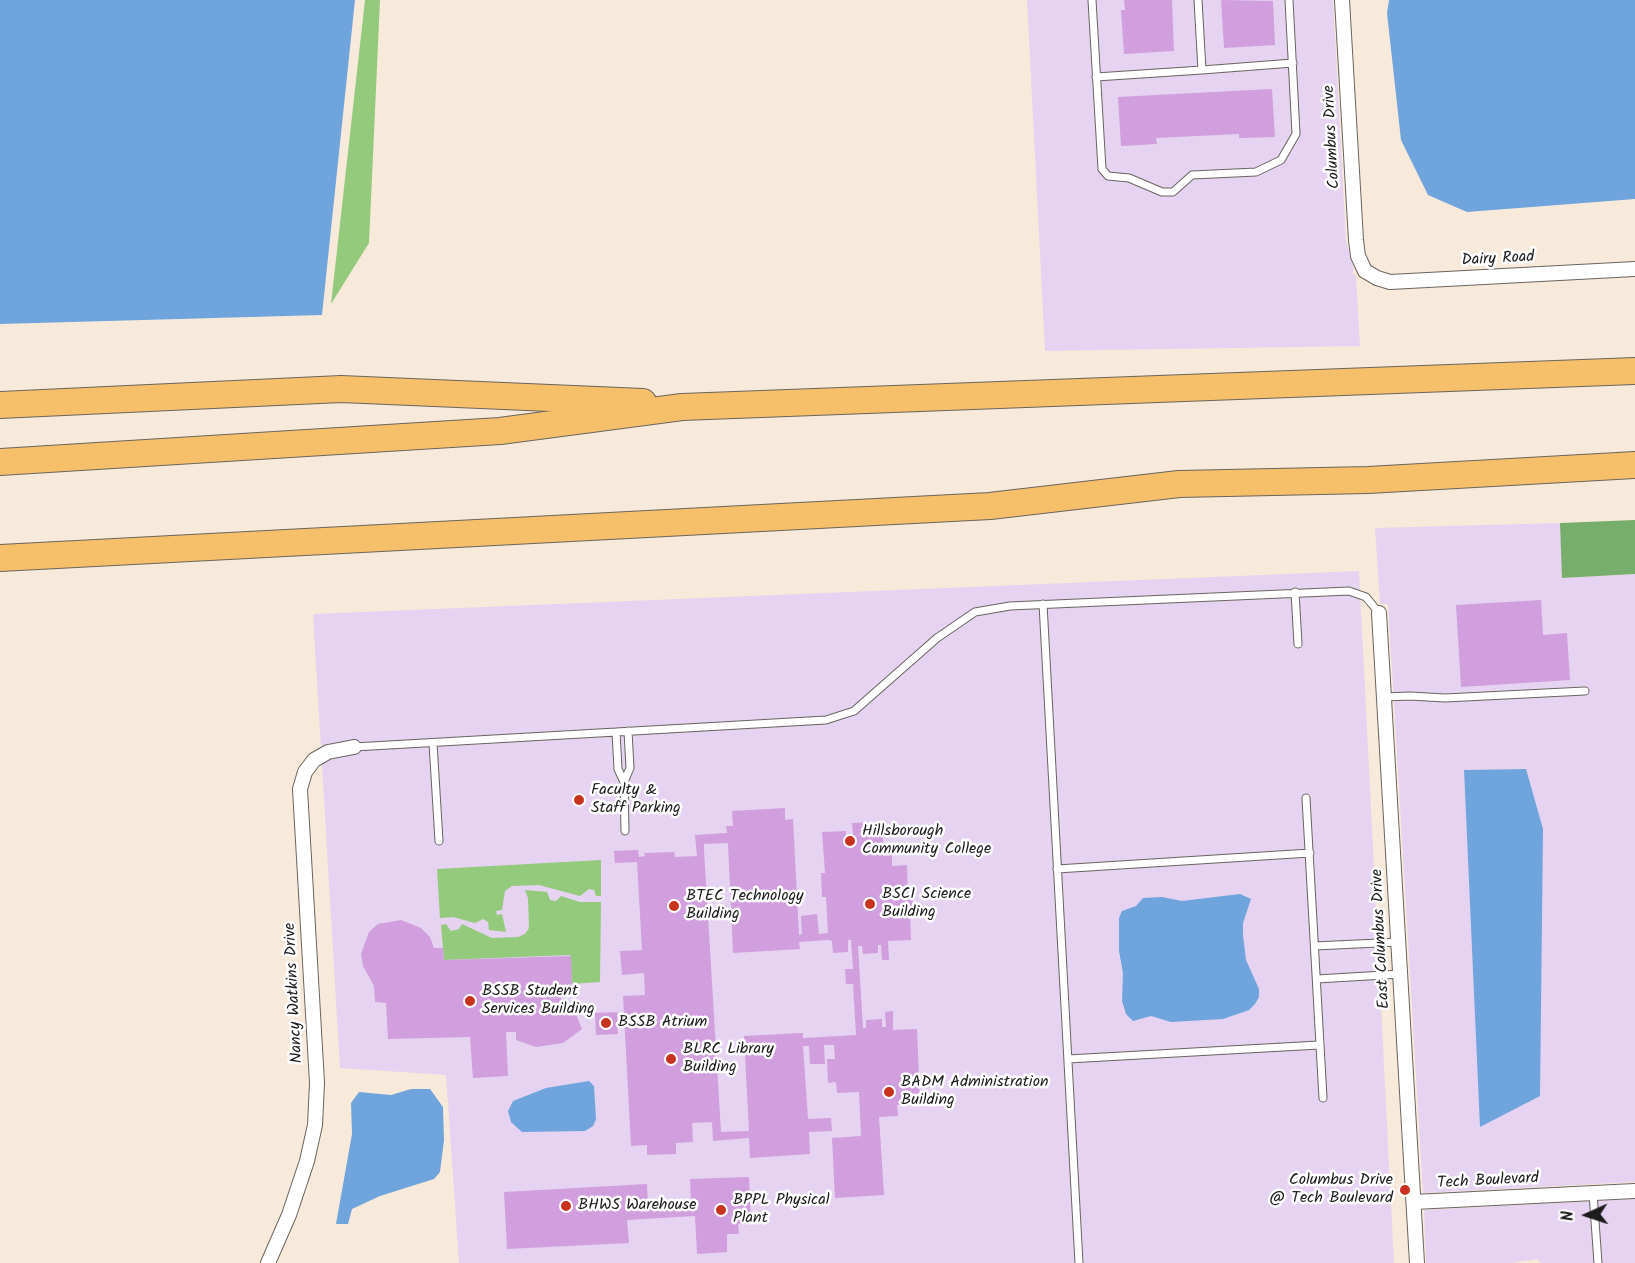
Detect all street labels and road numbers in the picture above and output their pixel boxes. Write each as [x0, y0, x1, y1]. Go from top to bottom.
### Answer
street label: Columbus Drive [1321, 85, 1345, 189]
street label: Dairy Road [1461, 249, 1535, 271]
street label: East Columbus Drive [1369, 869, 1395, 1009]
street label: Nancy Watkins Drive [282, 922, 308, 1064]
street label: Tech Boulevard [1437, 1170, 1539, 1194]

